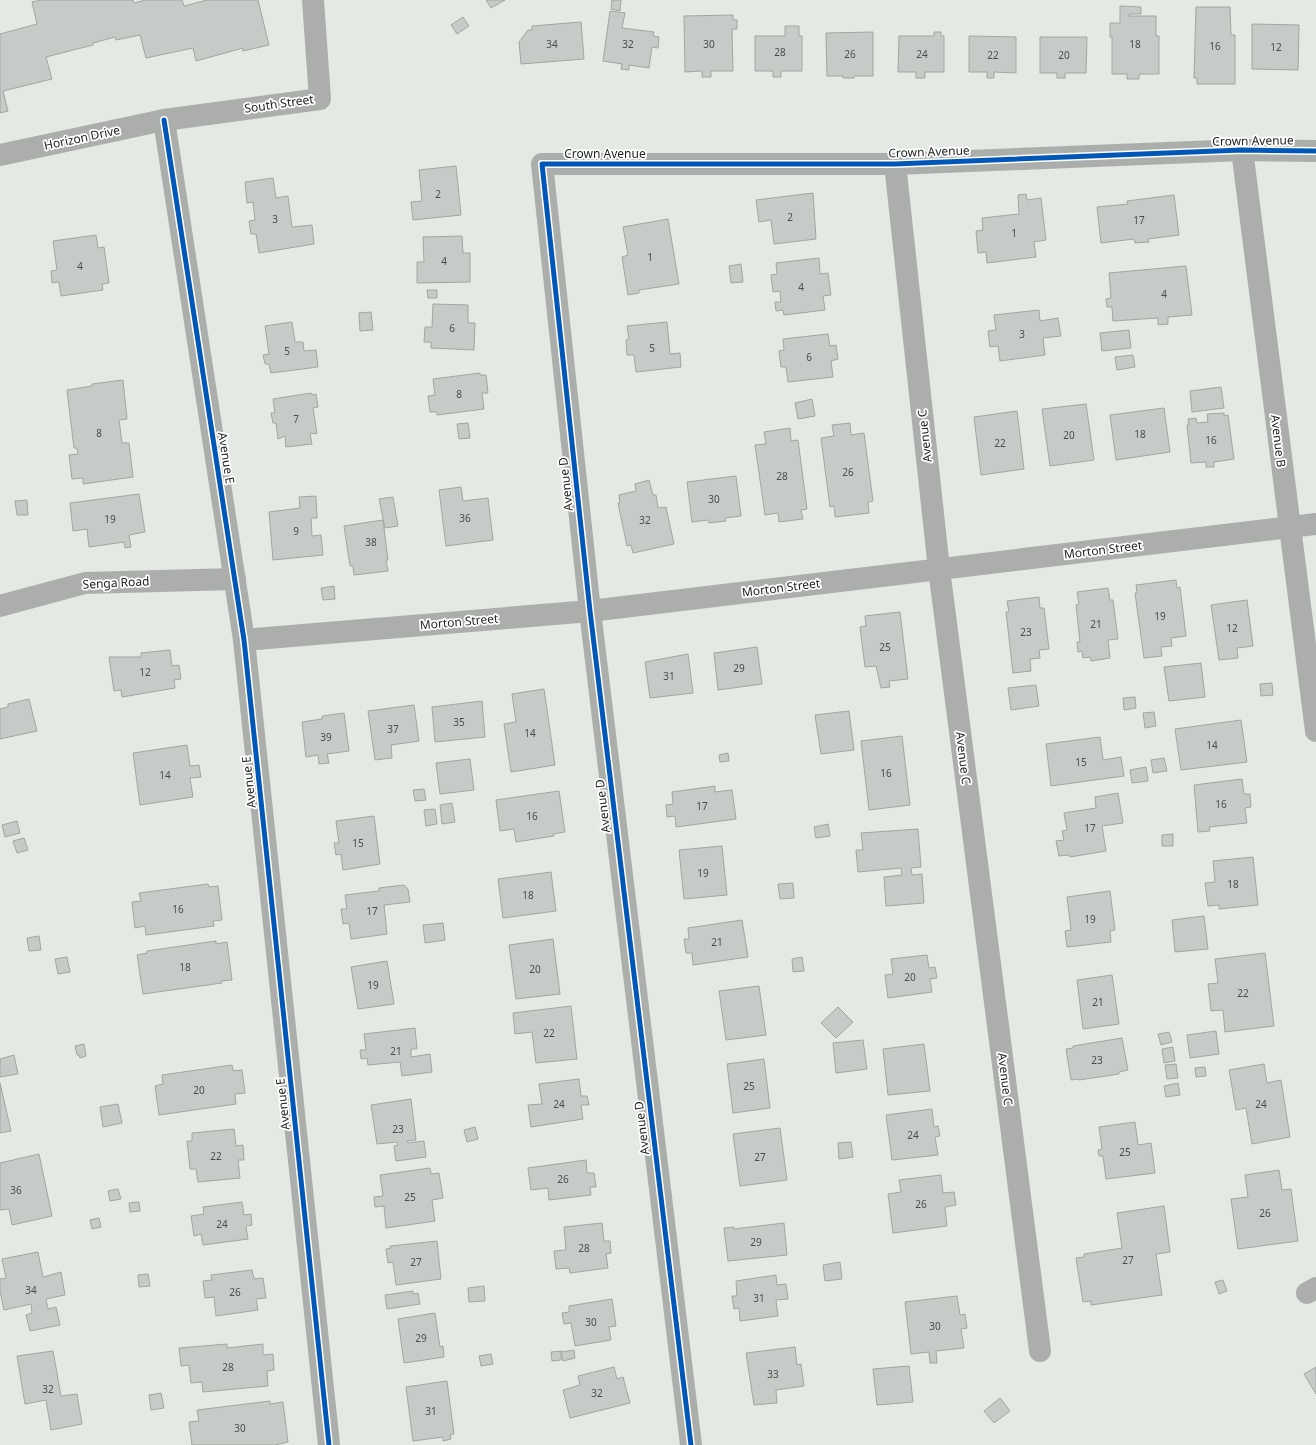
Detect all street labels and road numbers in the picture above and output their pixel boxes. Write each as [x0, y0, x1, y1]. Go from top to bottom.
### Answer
street label: South Street [243, 90, 315, 117]
street label: Horizon Drive [42, 121, 122, 154]
street label: Crown Avenue [1212, 131, 1294, 150]
street label: Crown Avenue [888, 142, 970, 161]
street label: Crown Avenue [564, 145, 646, 162]
street label: Avenue C [913, 408, 936, 463]
street label: Avenue B [1267, 414, 1290, 468]
street label: Avenue E [214, 431, 239, 485]
street label: Avenue D [554, 456, 577, 512]
street label: Morton Street [1063, 536, 1144, 563]
street label: Senga Road [82, 572, 150, 593]
street label: Morton Street [741, 574, 822, 601]
street label: Morton Street [419, 610, 500, 633]
street label: Avenue C [952, 731, 975, 786]
street label: Avenue E [237, 755, 260, 809]
street label: Avenue D [591, 778, 614, 834]
street label: Avenue C [994, 1052, 1017, 1107]
street label: Avenue E [271, 1077, 294, 1131]
street label: Avenue D [630, 1100, 653, 1156]

